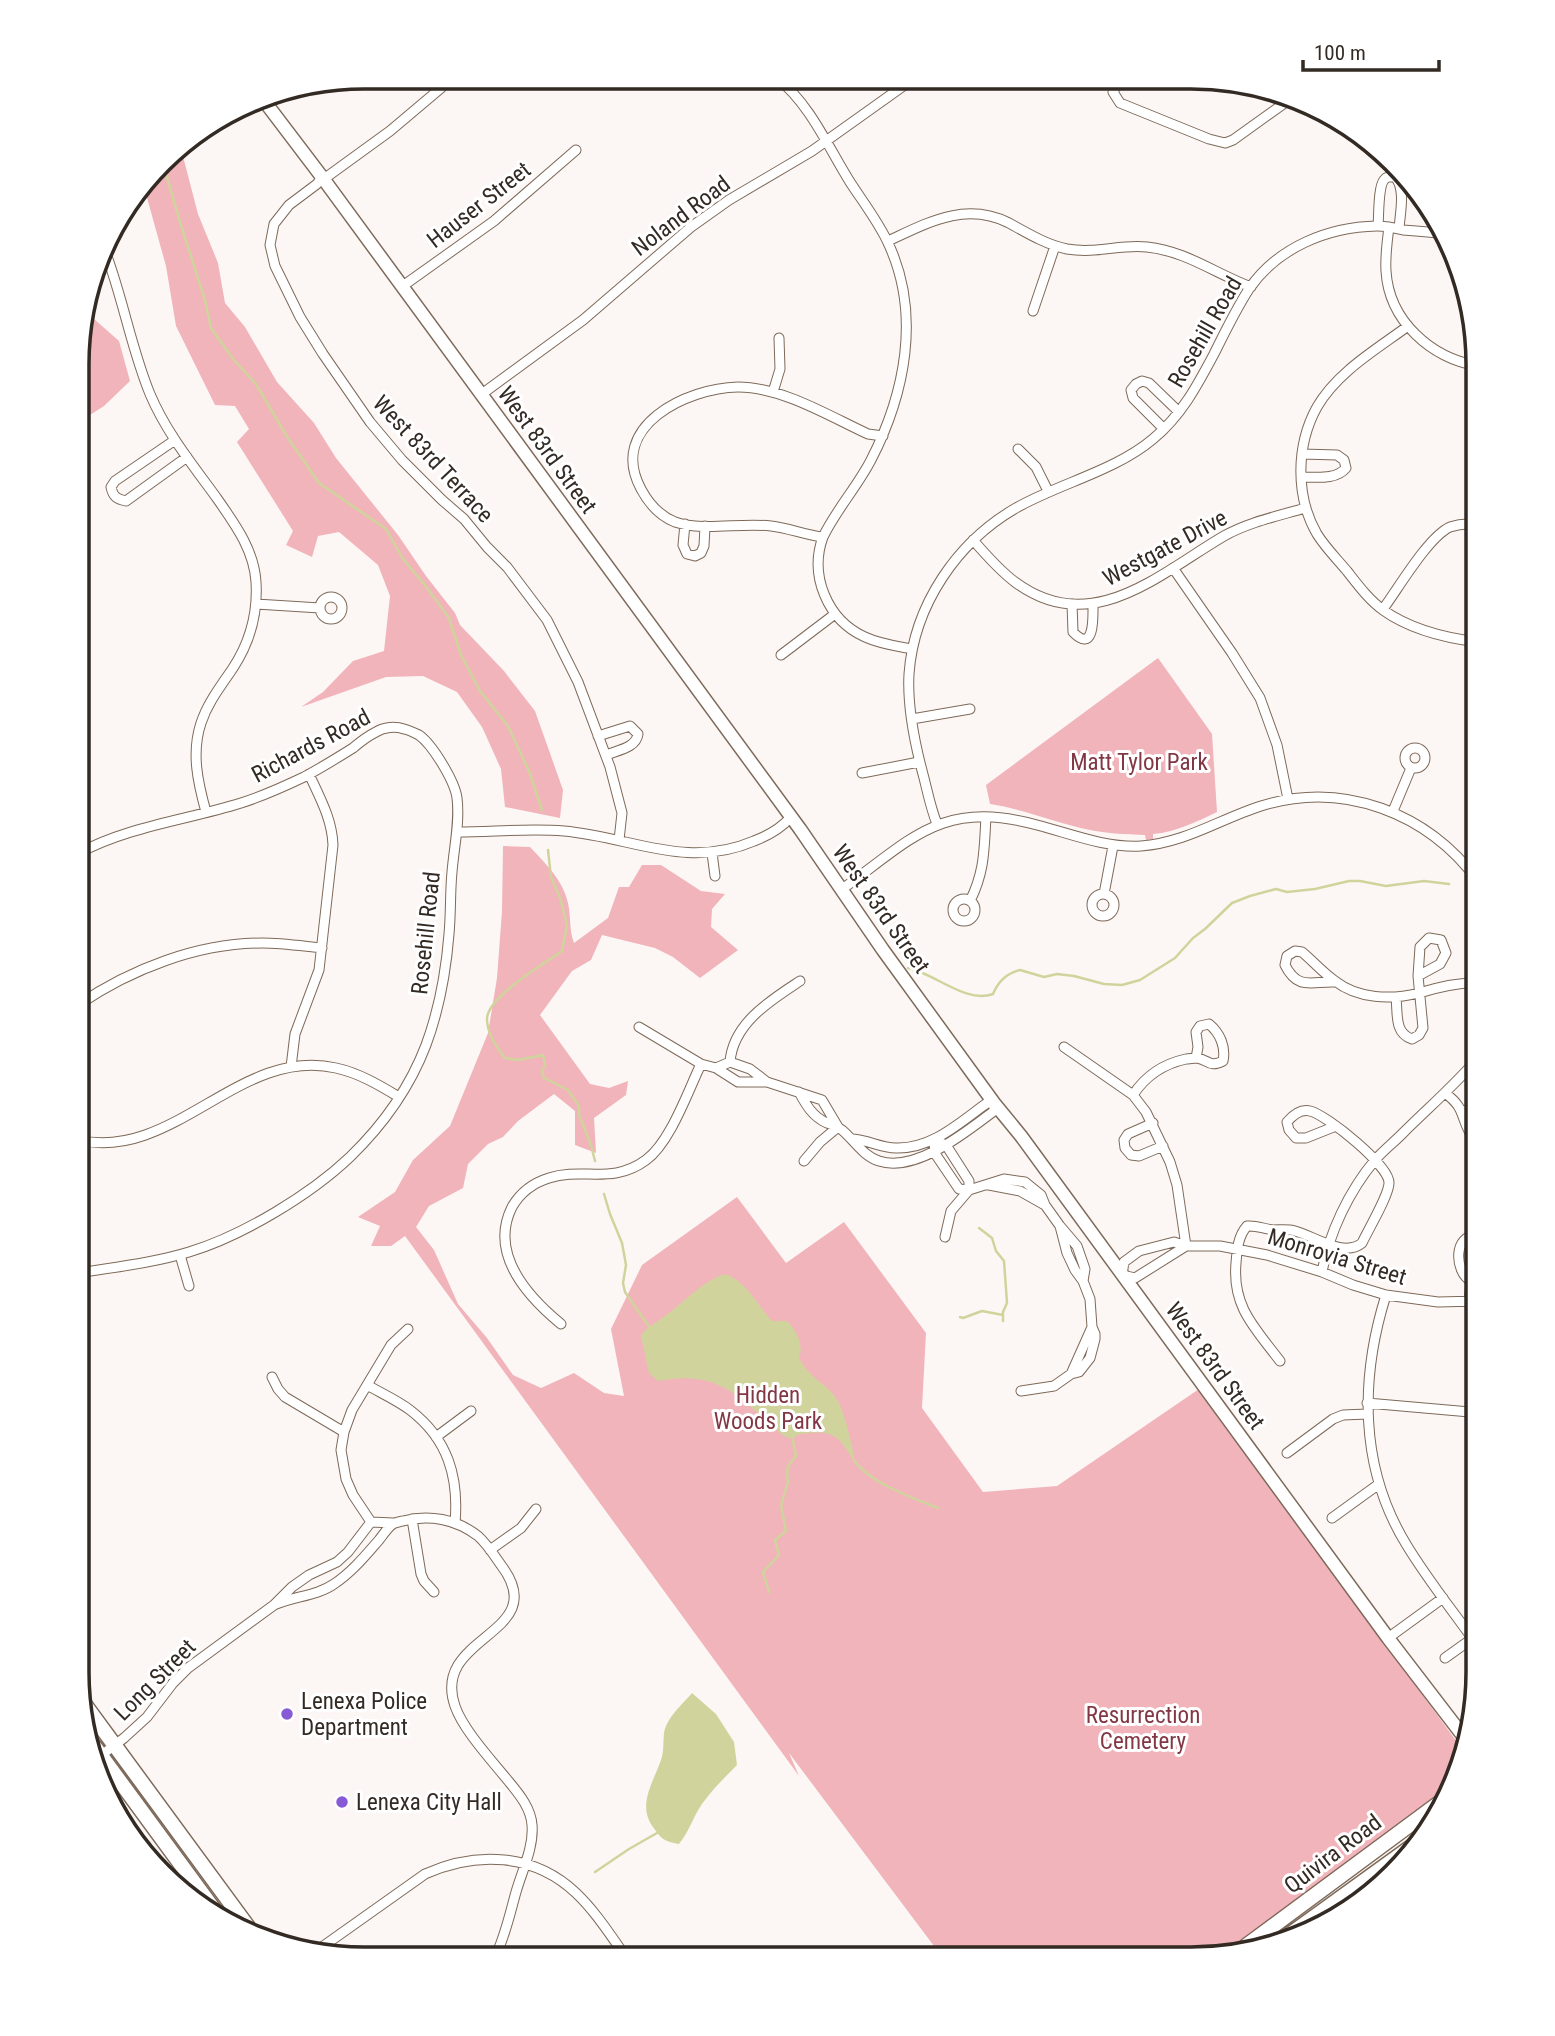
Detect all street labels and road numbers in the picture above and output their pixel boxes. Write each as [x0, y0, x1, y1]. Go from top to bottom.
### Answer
street label: Hauser Street [422, 156, 536, 254]
street label: Noland Road [627, 170, 735, 262]
street label: Rosehill Road [1162, 272, 1248, 392]
street label: West 83rd Street [492, 381, 602, 519]
street label: West 83rd Terrace [367, 390, 499, 528]
street label: Westgate Drive [1098, 504, 1232, 592]
street label: Richards Road [247, 703, 375, 789]
street label: West 83rd Street [827, 840, 935, 978]
street label: Rosehill Road [406, 870, 446, 996]
street label: Monrovia Street [1264, 1223, 1410, 1291]
street label: West 83rd Street [1160, 1297, 1270, 1435]
street label: Long Street [109, 1634, 201, 1726]
street label: Quivira Road [1279, 1809, 1387, 1899]

